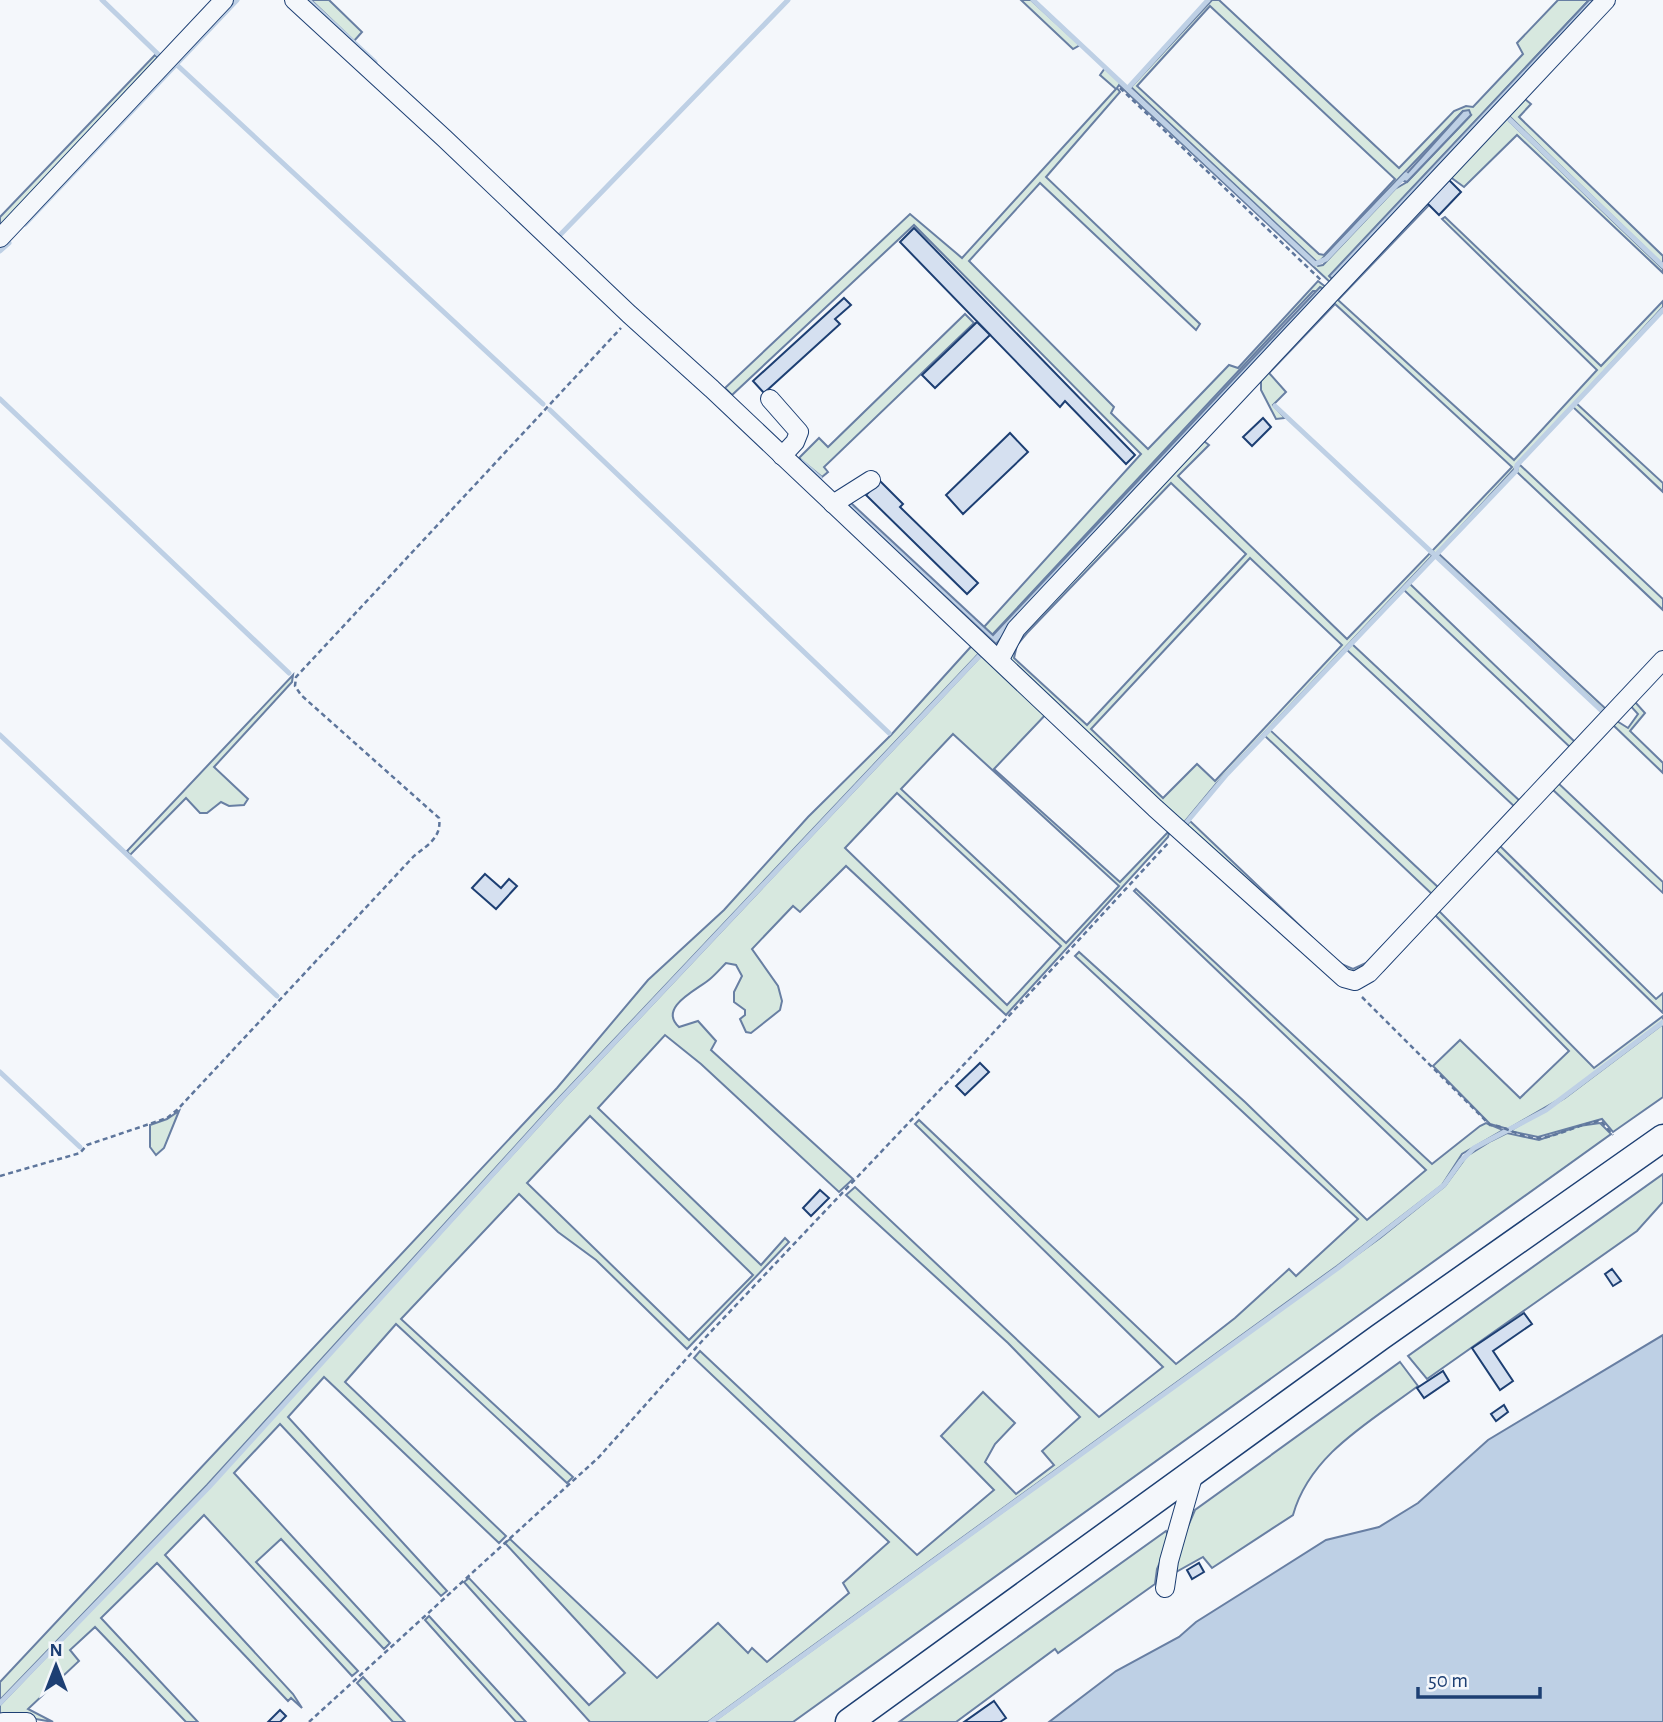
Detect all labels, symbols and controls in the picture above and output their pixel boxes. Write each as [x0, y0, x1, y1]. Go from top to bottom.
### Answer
north arrow [21, 1631, 91, 1701]
text: N [49, 1641, 63, 1660]
scale bar [1418, 1656, 1540, 1700]
text: 50 m [1428, 1670, 1468, 1691]

